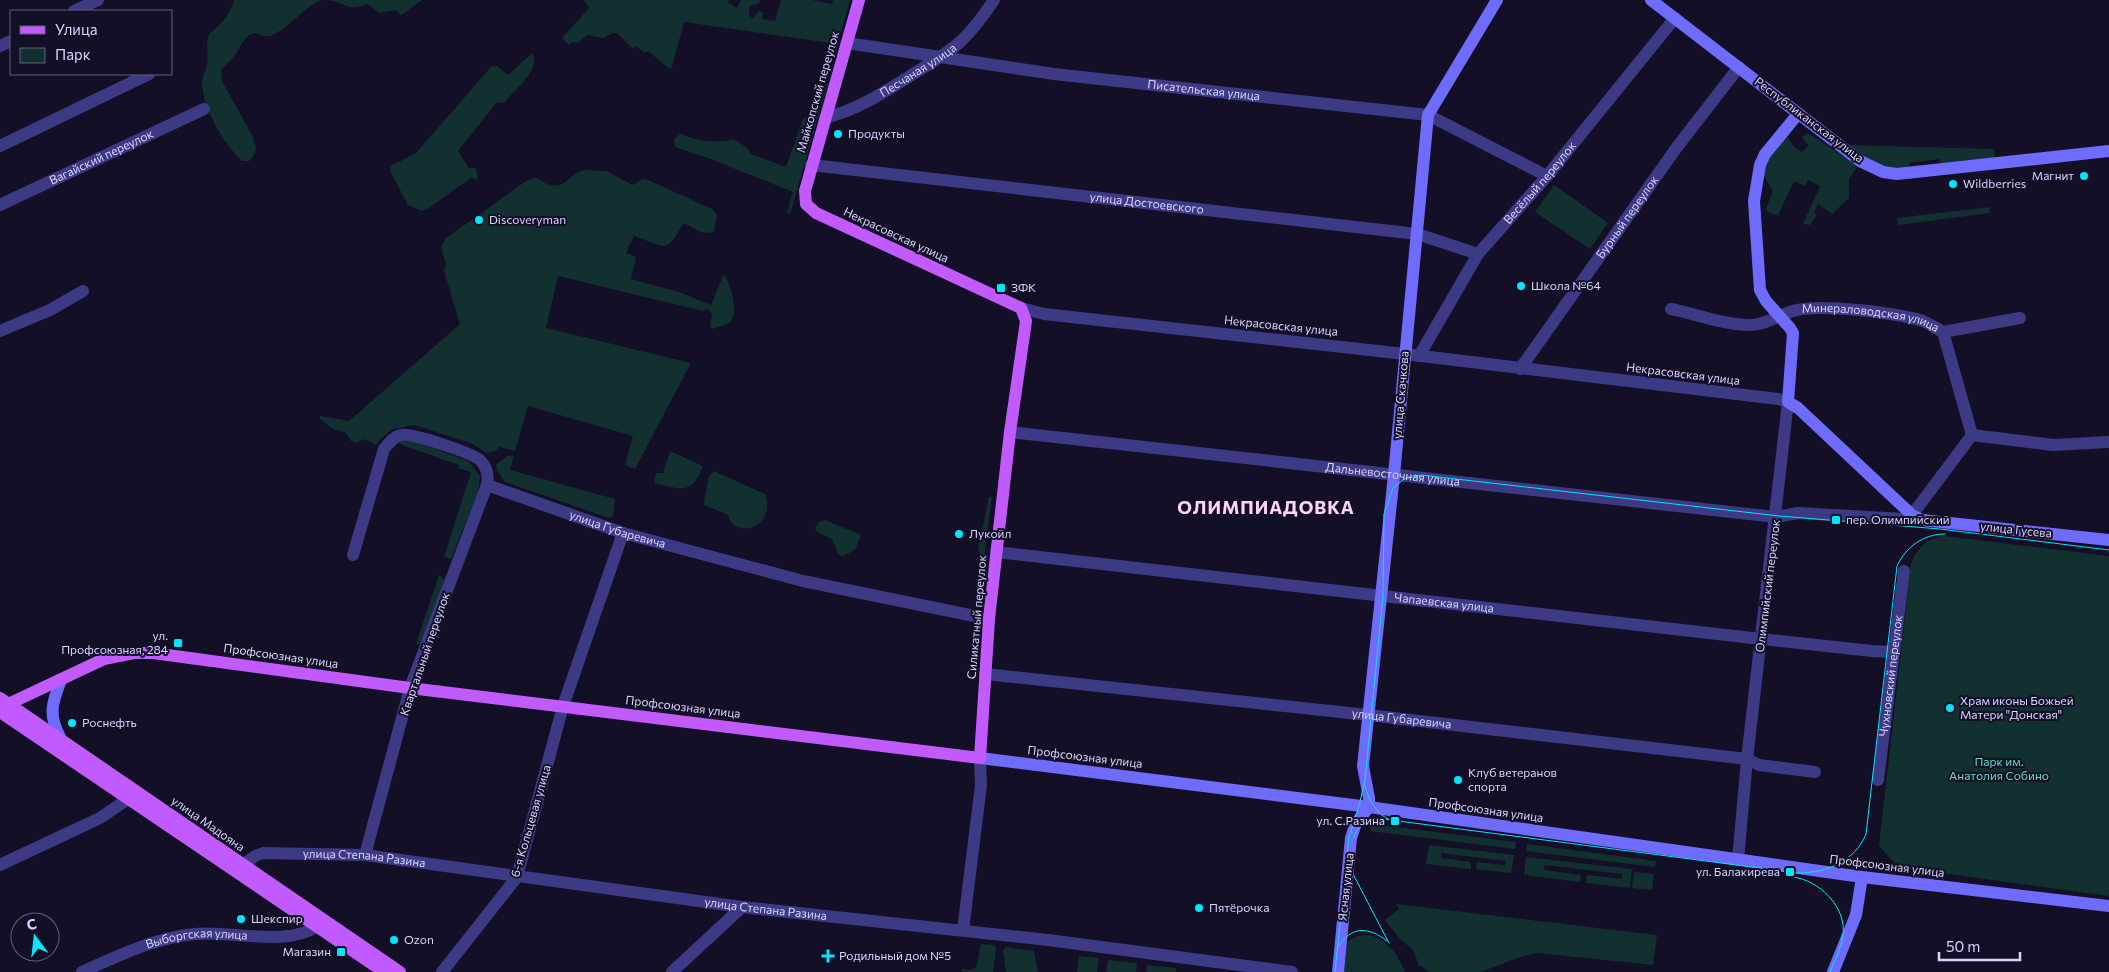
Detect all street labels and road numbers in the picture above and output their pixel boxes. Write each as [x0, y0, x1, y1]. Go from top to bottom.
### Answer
street label: Майкопский переулок [793, 29, 841, 154]
street label: Песчаная улица [877, 40, 959, 99]
street label: Республиканская улица [1752, 74, 1867, 165]
street label: Писательская улица [1147, 76, 1261, 103]
street label: Вагайский переулок [47, 126, 156, 187]
street label: Весёлый переулок [1500, 138, 1578, 226]
street label: Бурный переулок [1593, 172, 1661, 261]
street label: улица Достоевского [1089, 189, 1205, 216]
street label: Некрасовская улица [842, 204, 951, 265]
street label: Минераловодская улица [1801, 300, 1942, 334]
street label: Некрасовская улица [1223, 312, 1339, 338]
street label: улица Скачкова [1389, 350, 1411, 439]
street label: Некрасовская улица [1625, 359, 1741, 387]
street label: Дальневосточная улица [1325, 459, 1461, 488]
street label: улица Губаревича [568, 507, 667, 550]
street label: Олимпийский переулок [1752, 518, 1782, 653]
street label: улица Гусева [1980, 518, 2053, 540]
street label: Силикатный переулок [964, 554, 988, 680]
street label: Квартальный переулок [396, 589, 452, 717]
street label: Чапаевская улица [1394, 589, 1495, 615]
street label: Чухновский переулок [1875, 614, 1905, 737]
street label: Профсоюзная улица [223, 640, 339, 670]
street label: Профсоюзная улица [625, 692, 741, 720]
street label: улица Губаревича [1351, 705, 1452, 731]
street label: Профсоюзная улица [1027, 742, 1143, 770]
street label: 6-я Кольцевая улица [507, 763, 553, 878]
street label: улица Мадояна [169, 793, 248, 854]
street label: Профсоюзная улица [1428, 794, 1544, 824]
street label: улица Степана Разина [303, 846, 427, 869]
street label: Профсоюзная улица [1829, 851, 1945, 879]
street label: Ясная улица [1334, 852, 1356, 922]
street label: улица Степана Разина [704, 894, 828, 922]
street label: Выборгская улица [143, 925, 248, 951]

